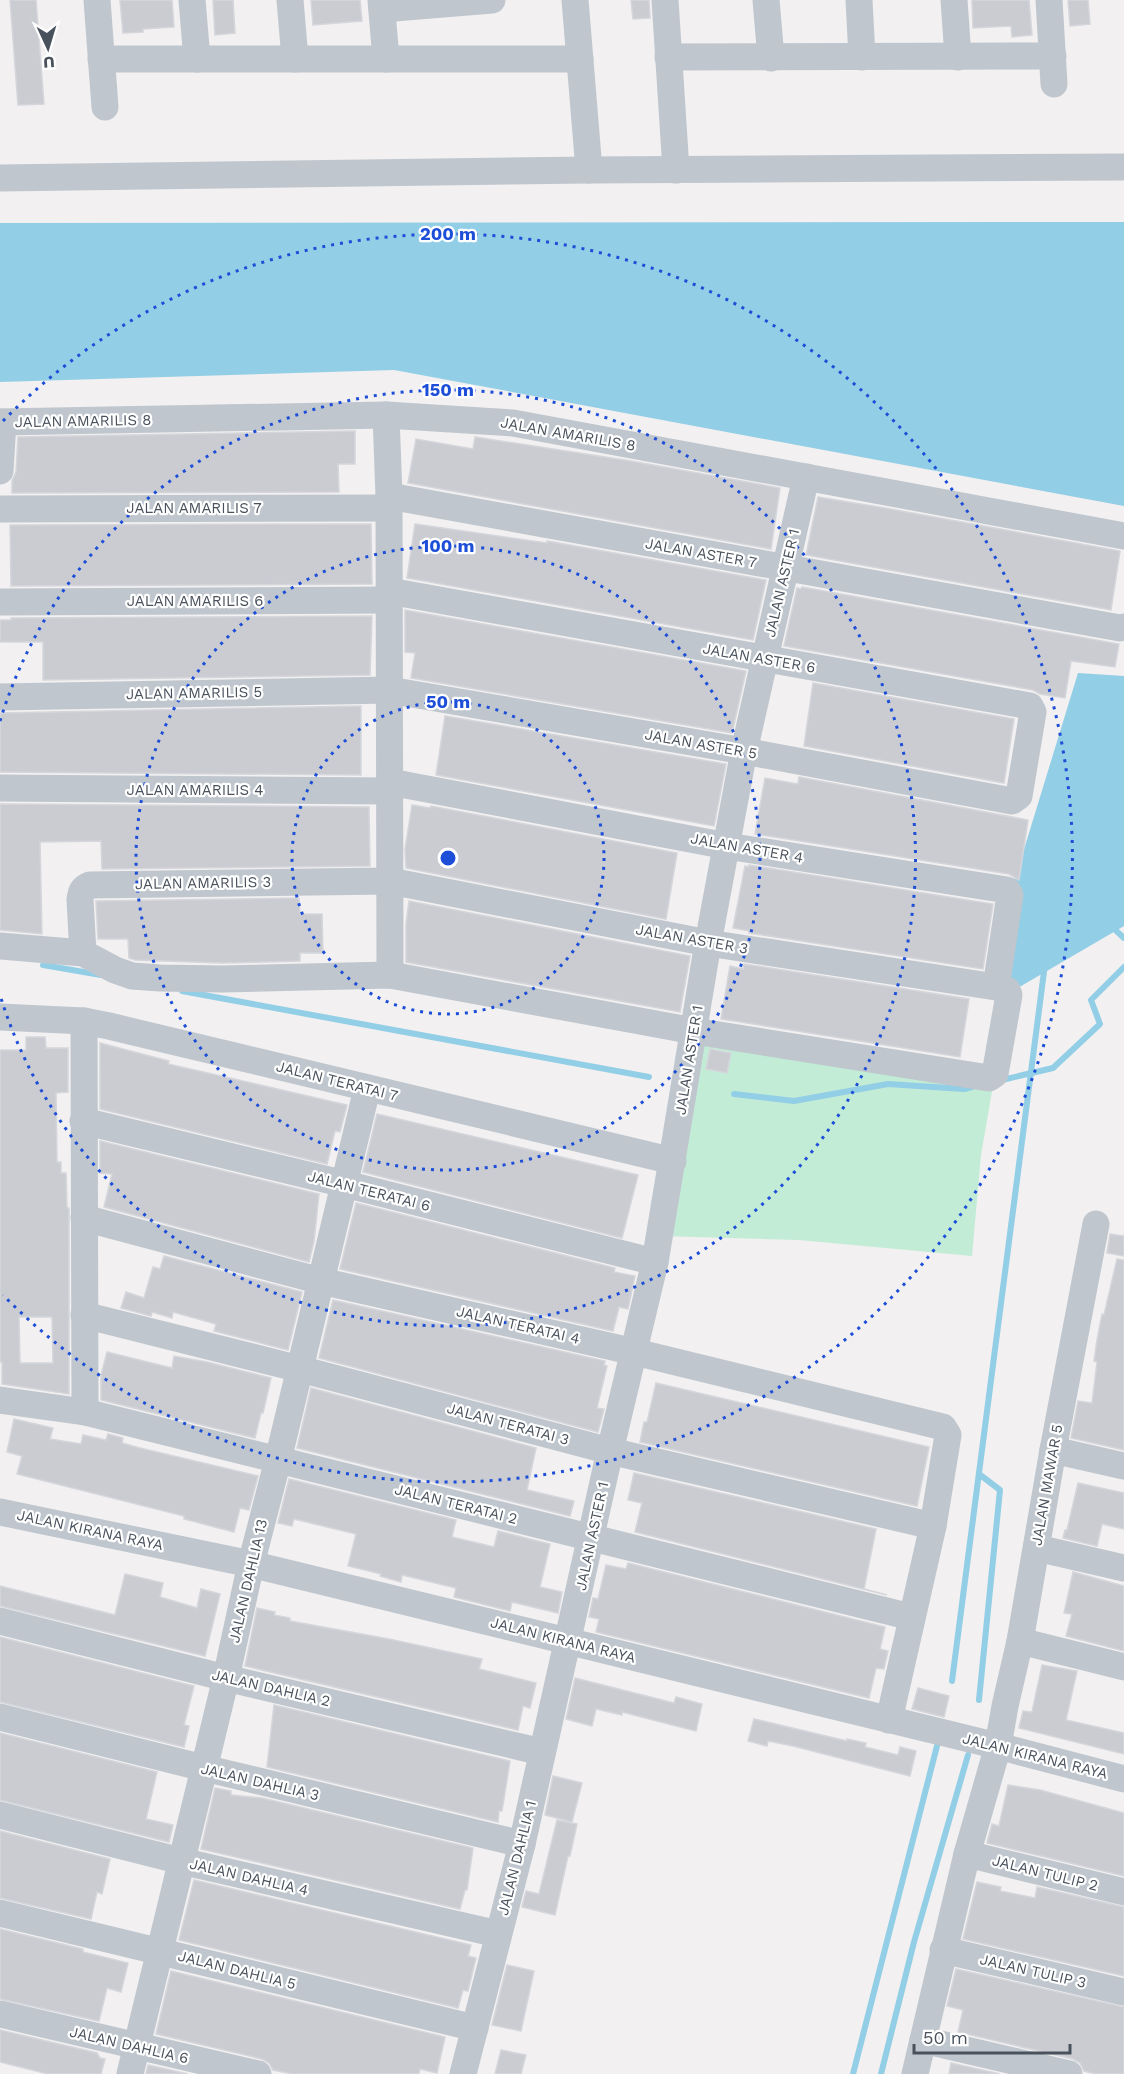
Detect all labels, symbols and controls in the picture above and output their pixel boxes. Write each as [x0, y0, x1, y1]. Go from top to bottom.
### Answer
north arrow [18, 18, 78, 78]
text: U [43, 53, 55, 72]
text: 200 m [420, 223, 476, 244]
text: 150 m [422, 379, 474, 400]
street label: JALAN AMARILIS 8 [14, 411, 152, 431]
street label: JALAN AMARILIS 8 [499, 413, 637, 455]
street label: JALAN AMARILIS 7 [126, 499, 262, 517]
street label: JALAN ASTER 1 [761, 527, 803, 639]
street label: JALAN ASTER 7 [644, 534, 758, 572]
text: 100 m [421, 535, 475, 556]
street label: JALAN AMARILIS 6 [127, 592, 263, 610]
street label: JALAN ASTER 6 [701, 639, 817, 677]
street label: JALAN AMARILIS 5 [126, 683, 262, 703]
text: 50 m [426, 691, 470, 712]
street label: JALAN ASTER 5 [643, 725, 759, 763]
street label: JALAN AMARILIS 4 [127, 781, 263, 799]
street label: JALAN ASTER 4 [689, 829, 805, 867]
centre of rings [438, 848, 458, 868]
street label: JALAN AMARILIS 3 [135, 873, 271, 893]
street label: JALAN ASTER 3 [634, 920, 750, 958]
street label: JALAN ASTER 1 [671, 1004, 707, 1116]
street label: JALAN TERATAI 7 [274, 1057, 400, 1105]
street label: JALAN TERATAI 6 [306, 1167, 432, 1215]
street label: JALAN TERATAI 4 [455, 1302, 581, 1348]
street label: JALAN TERATAI 3 [445, 1399, 571, 1449]
street label: JALAN MAWAR 5 [1027, 1423, 1067, 1547]
street label: JALAN TERATAI 2 [393, 1480, 519, 1528]
street label: JALAN ASTER 1 [572, 1480, 612, 1592]
street label: JALAN KIRANA RAYA [15, 1506, 165, 1554]
street label: JALAN DAHLIA 13 [225, 1517, 271, 1645]
street label: JALAN KIRANA RAYA [489, 1613, 638, 1667]
street label: JALAN DAHLIA 2 [210, 1666, 332, 1710]
street label: JALAN KIRANA RAYA [961, 1729, 1110, 1783]
street label: JALAN DAHLIA 3 [199, 1760, 321, 1804]
street label: JALAN DAHLIA 1 [494, 1799, 540, 1917]
street label: JALAN TULIP 2 [990, 1851, 1100, 1895]
street label: JALAN DAHLIA 4 [188, 1855, 310, 1899]
street label: JALAN DAHLIA 5 [176, 1947, 298, 1993]
street label: JALAN TULIP 3 [978, 1950, 1088, 1992]
scale bar [914, 2017, 1070, 2055]
street label: JALAN DAHLIA 6 [68, 2023, 190, 2067]
text: 50 m [923, 2027, 968, 2048]

